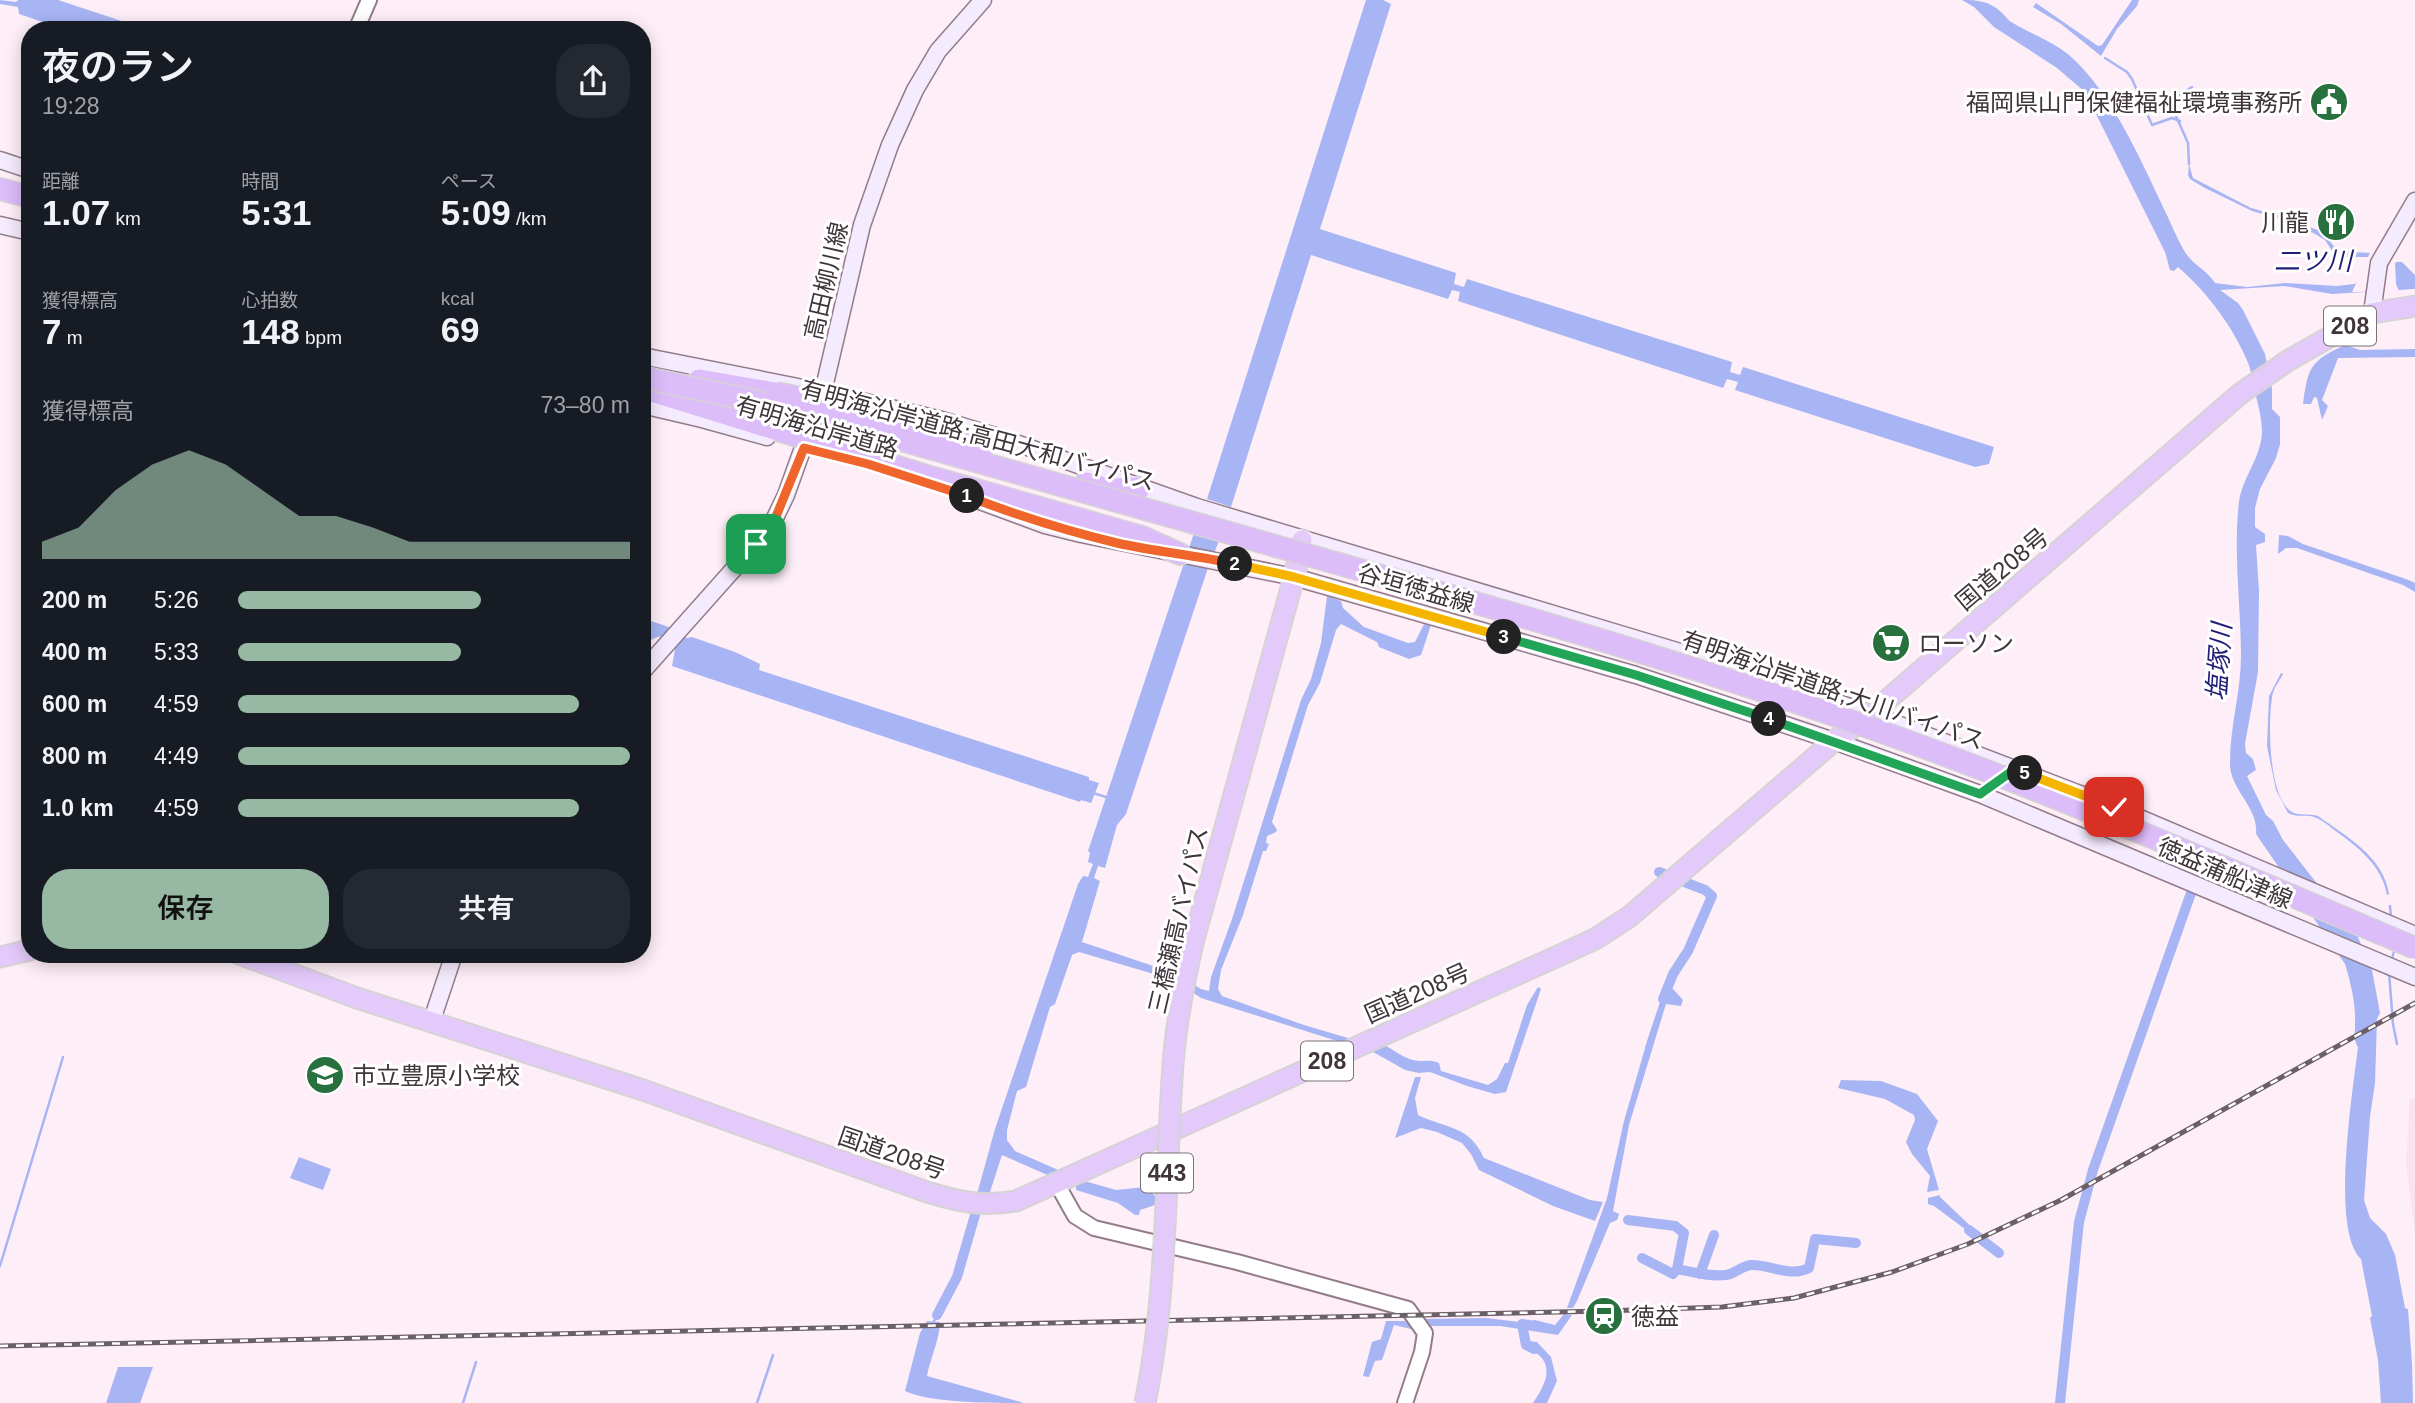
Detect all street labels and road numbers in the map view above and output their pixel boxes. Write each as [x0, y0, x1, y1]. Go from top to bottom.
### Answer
street label: 高田柳川線 [799, 220, 853, 342]
road number: 208 [2324, 306, 2376, 346]
street label: 有明海沿岸道路;高田大和バイパス [798, 375, 1158, 495]
street label: 有明海沿岸道路 [733, 391, 901, 463]
street label: 国道208号 [1950, 523, 2054, 615]
street label: 谷垣徳益線 [1355, 558, 1477, 618]
street label: 有明海沿岸道路;大川バイパス [1678, 625, 1988, 755]
street label: 三橋瀬高バイパス [1143, 824, 1213, 1016]
street label: 徳益蒲船津線 [2153, 832, 2297, 914]
street label: 国道208号 [1360, 958, 1474, 1028]
road number: 208 [1301, 1042, 1353, 1080]
street label: 国道208号 [835, 1122, 949, 1184]
road number: 443 [1141, 1154, 1193, 1192]

